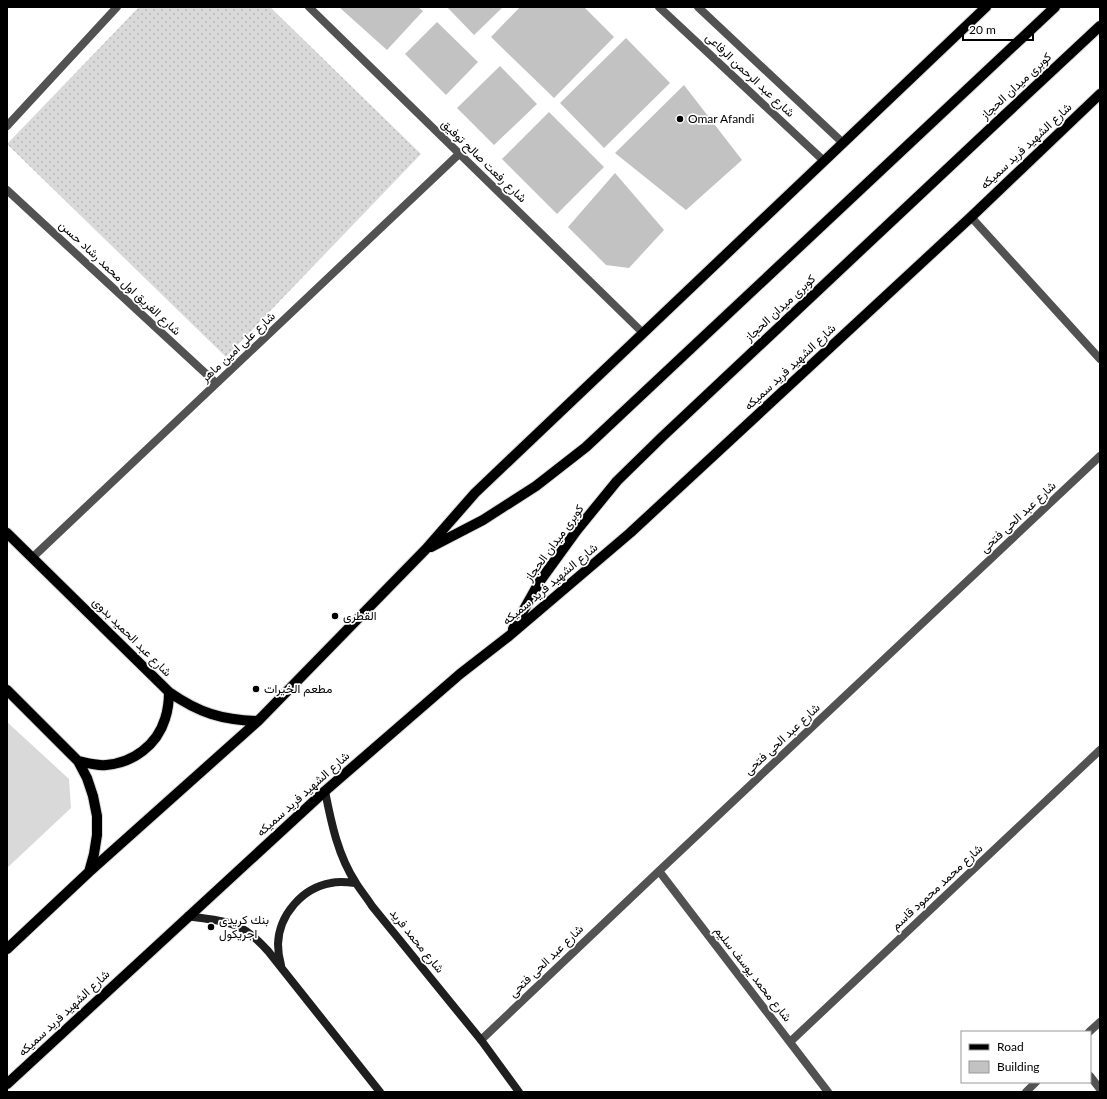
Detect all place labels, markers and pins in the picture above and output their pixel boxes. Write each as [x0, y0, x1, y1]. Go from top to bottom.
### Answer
place label: Omar Afandi [688, 111, 755, 126]
marker: Omar Afandi [675, 114, 685, 124]
place label: القطرى [343, 608, 376, 624]
marker: القطرى [330, 611, 340, 621]
place label: مطعم الخيرات [264, 681, 332, 697]
marker: مطعم الخيرات [251, 684, 261, 694]
place label: بنك كريدى اجريكول [219, 912, 269, 942]
marker: بنك كريدى اجريكول [206, 922, 216, 932]

